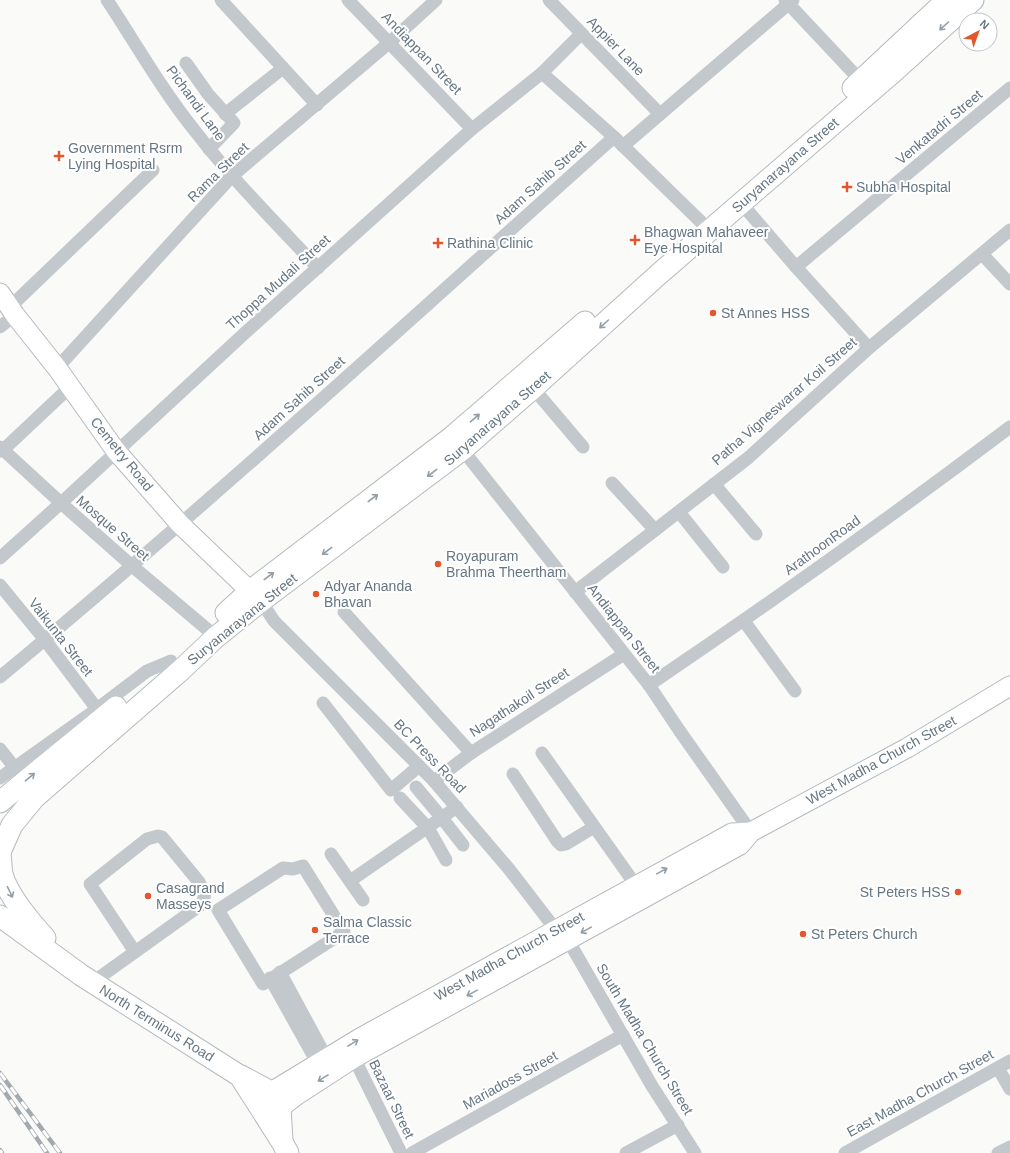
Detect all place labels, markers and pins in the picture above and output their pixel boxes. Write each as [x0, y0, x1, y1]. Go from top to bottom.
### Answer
place label: Government Rsrm Lying Hospital [68, 140, 182, 172]
marker: Government Rsrm Lying Hospital [53, 150, 65, 162]
place label: Subha Hospital [856, 179, 951, 195]
marker: Subha Hospital [841, 181, 853, 193]
place label: Bhagwan Mahaveer Eye Hospital [644, 224, 769, 256]
marker: Bhagwan Mahaveer Eye Hospital [629, 234, 641, 246]
place label: Rathina Clinic [447, 235, 533, 251]
marker: Rathina Clinic [432, 237, 444, 249]
place label: St Annes HSS [721, 305, 810, 321]
marker: St Annes HSS [708, 308, 718, 318]
place label: Royapuram Brahma Theertham [446, 548, 566, 580]
marker: Royapuram Brahma Theertham [433, 559, 443, 569]
place label: Adyar Ananda Bhavan [324, 578, 412, 610]
marker: Adyar Ananda Bhavan [311, 589, 321, 599]
place label: Casagrand Masseys [156, 880, 225, 912]
place label: St Peters HSS [860, 884, 950, 900]
marker: St Peters HSS [953, 887, 963, 897]
marker: Casagrand Masseys [143, 891, 153, 901]
place label: Salma Classic Terrace [323, 914, 412, 946]
marker: Salma Classic Terrace [310, 925, 320, 935]
place label: St Peters Church [811, 926, 918, 942]
marker: St Peters Church [798, 929, 808, 939]

